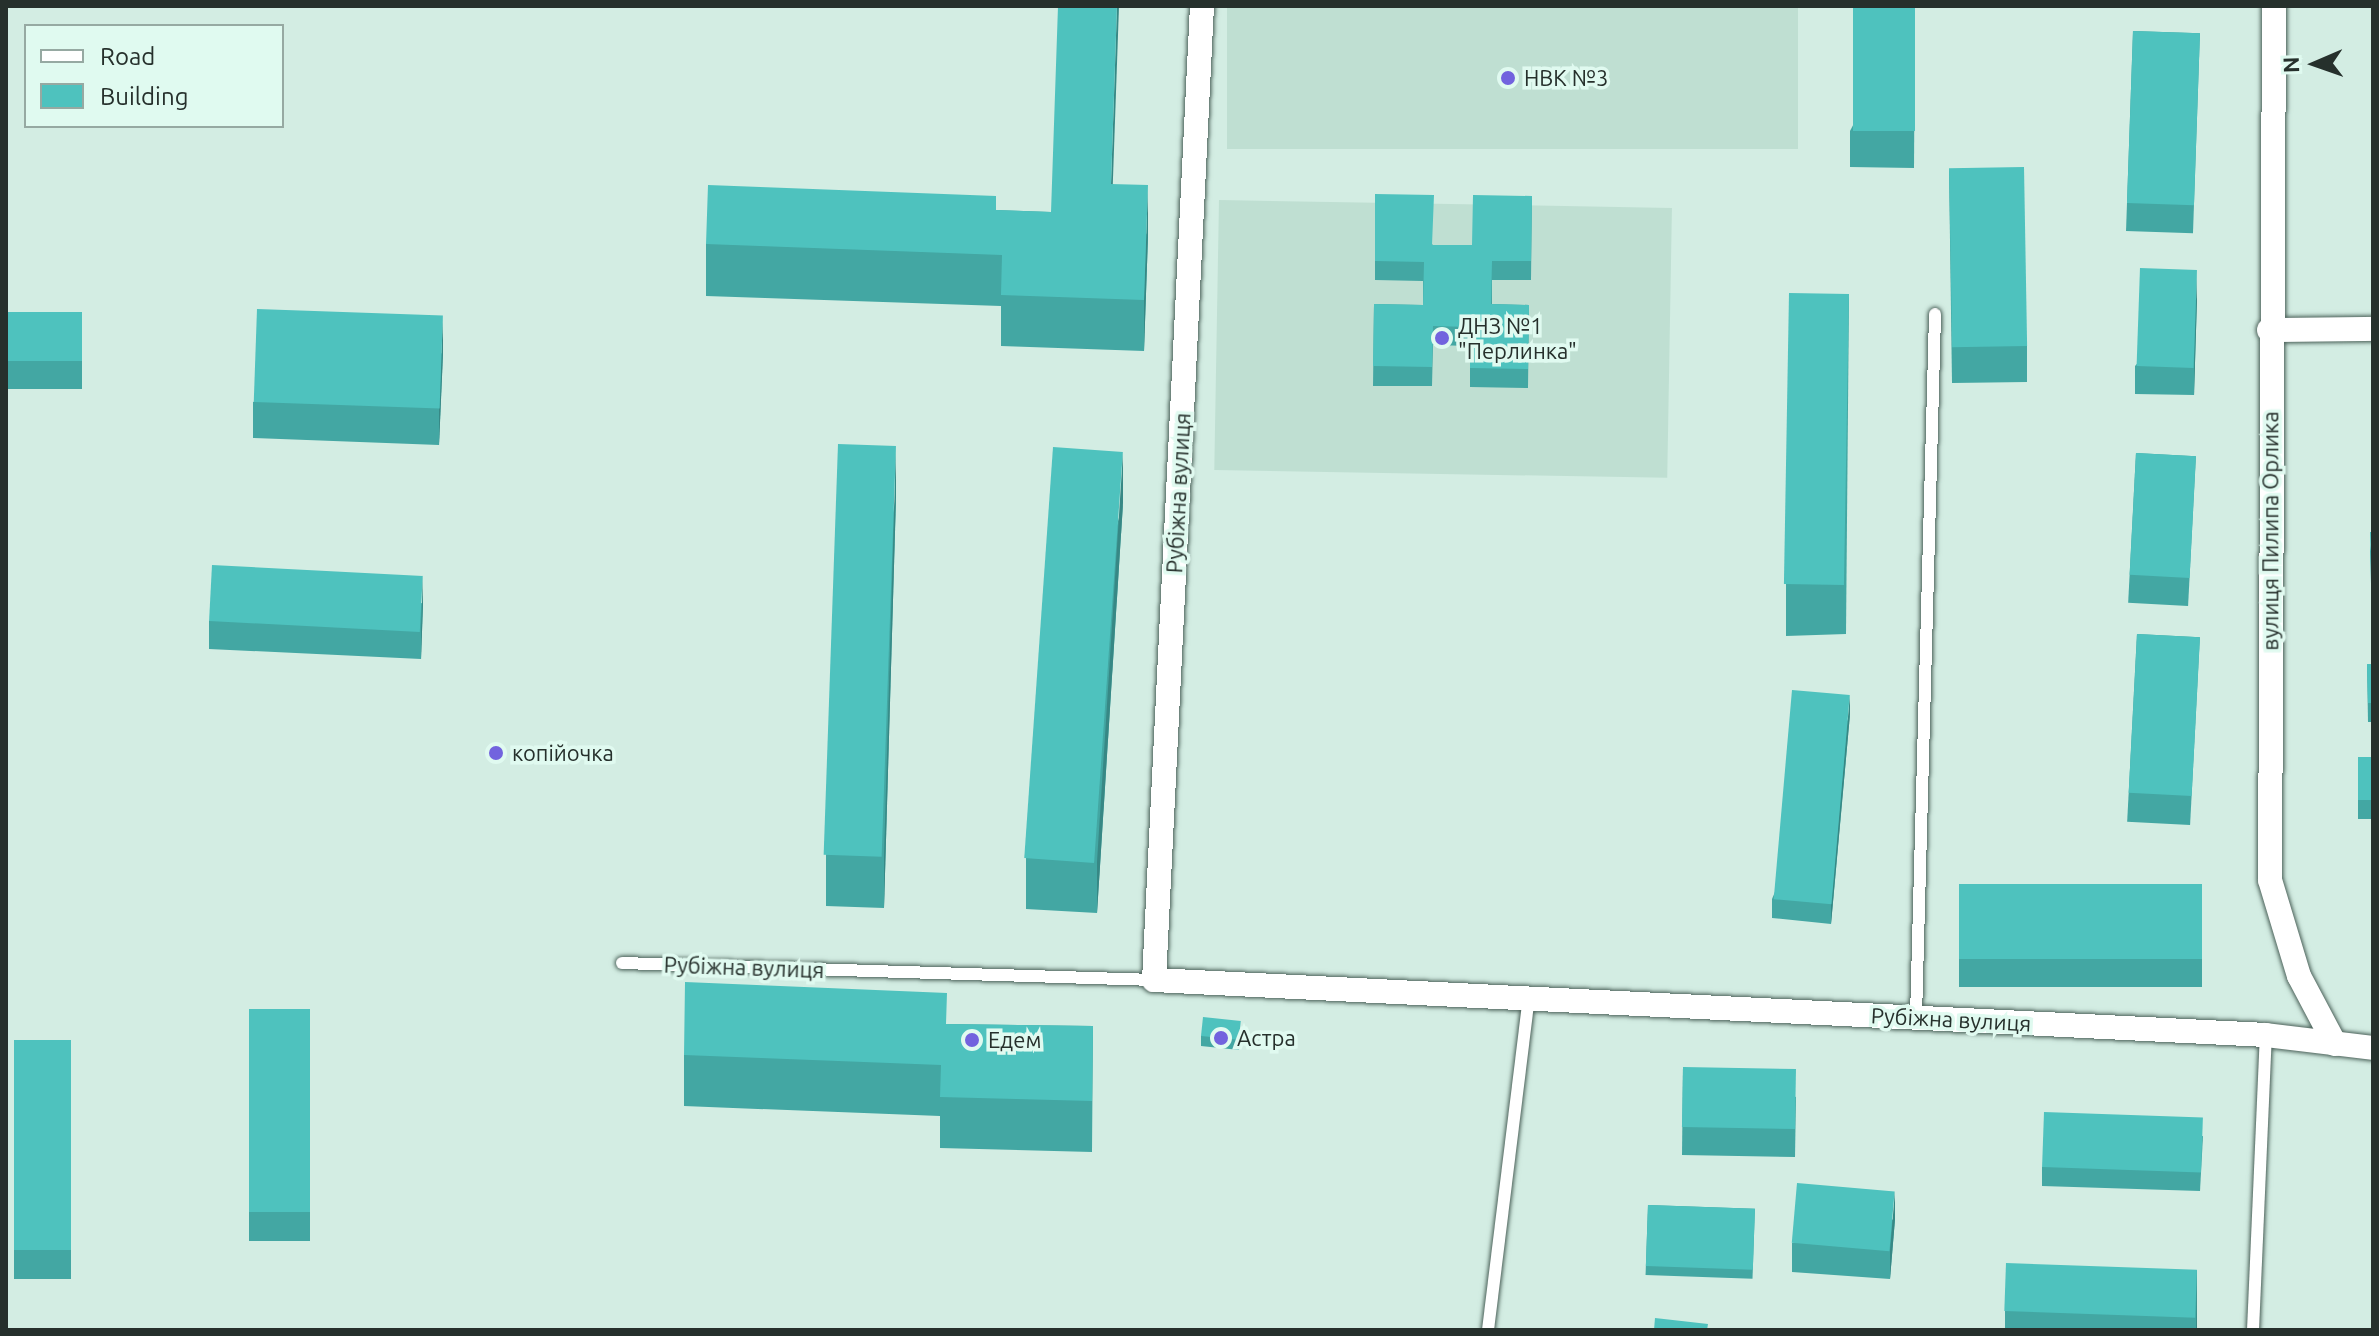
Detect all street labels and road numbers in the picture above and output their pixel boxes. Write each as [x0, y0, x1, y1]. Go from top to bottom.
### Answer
street label: вулиця Пилипа Орлика [2257, 411, 2283, 651]
street label: Рубіжна вулиця [1161, 412, 1195, 574]
street label: Рубіжна вулиця [663, 951, 825, 983]
street label: Рубіжна вулиця [1870, 1002, 2032, 1036]

